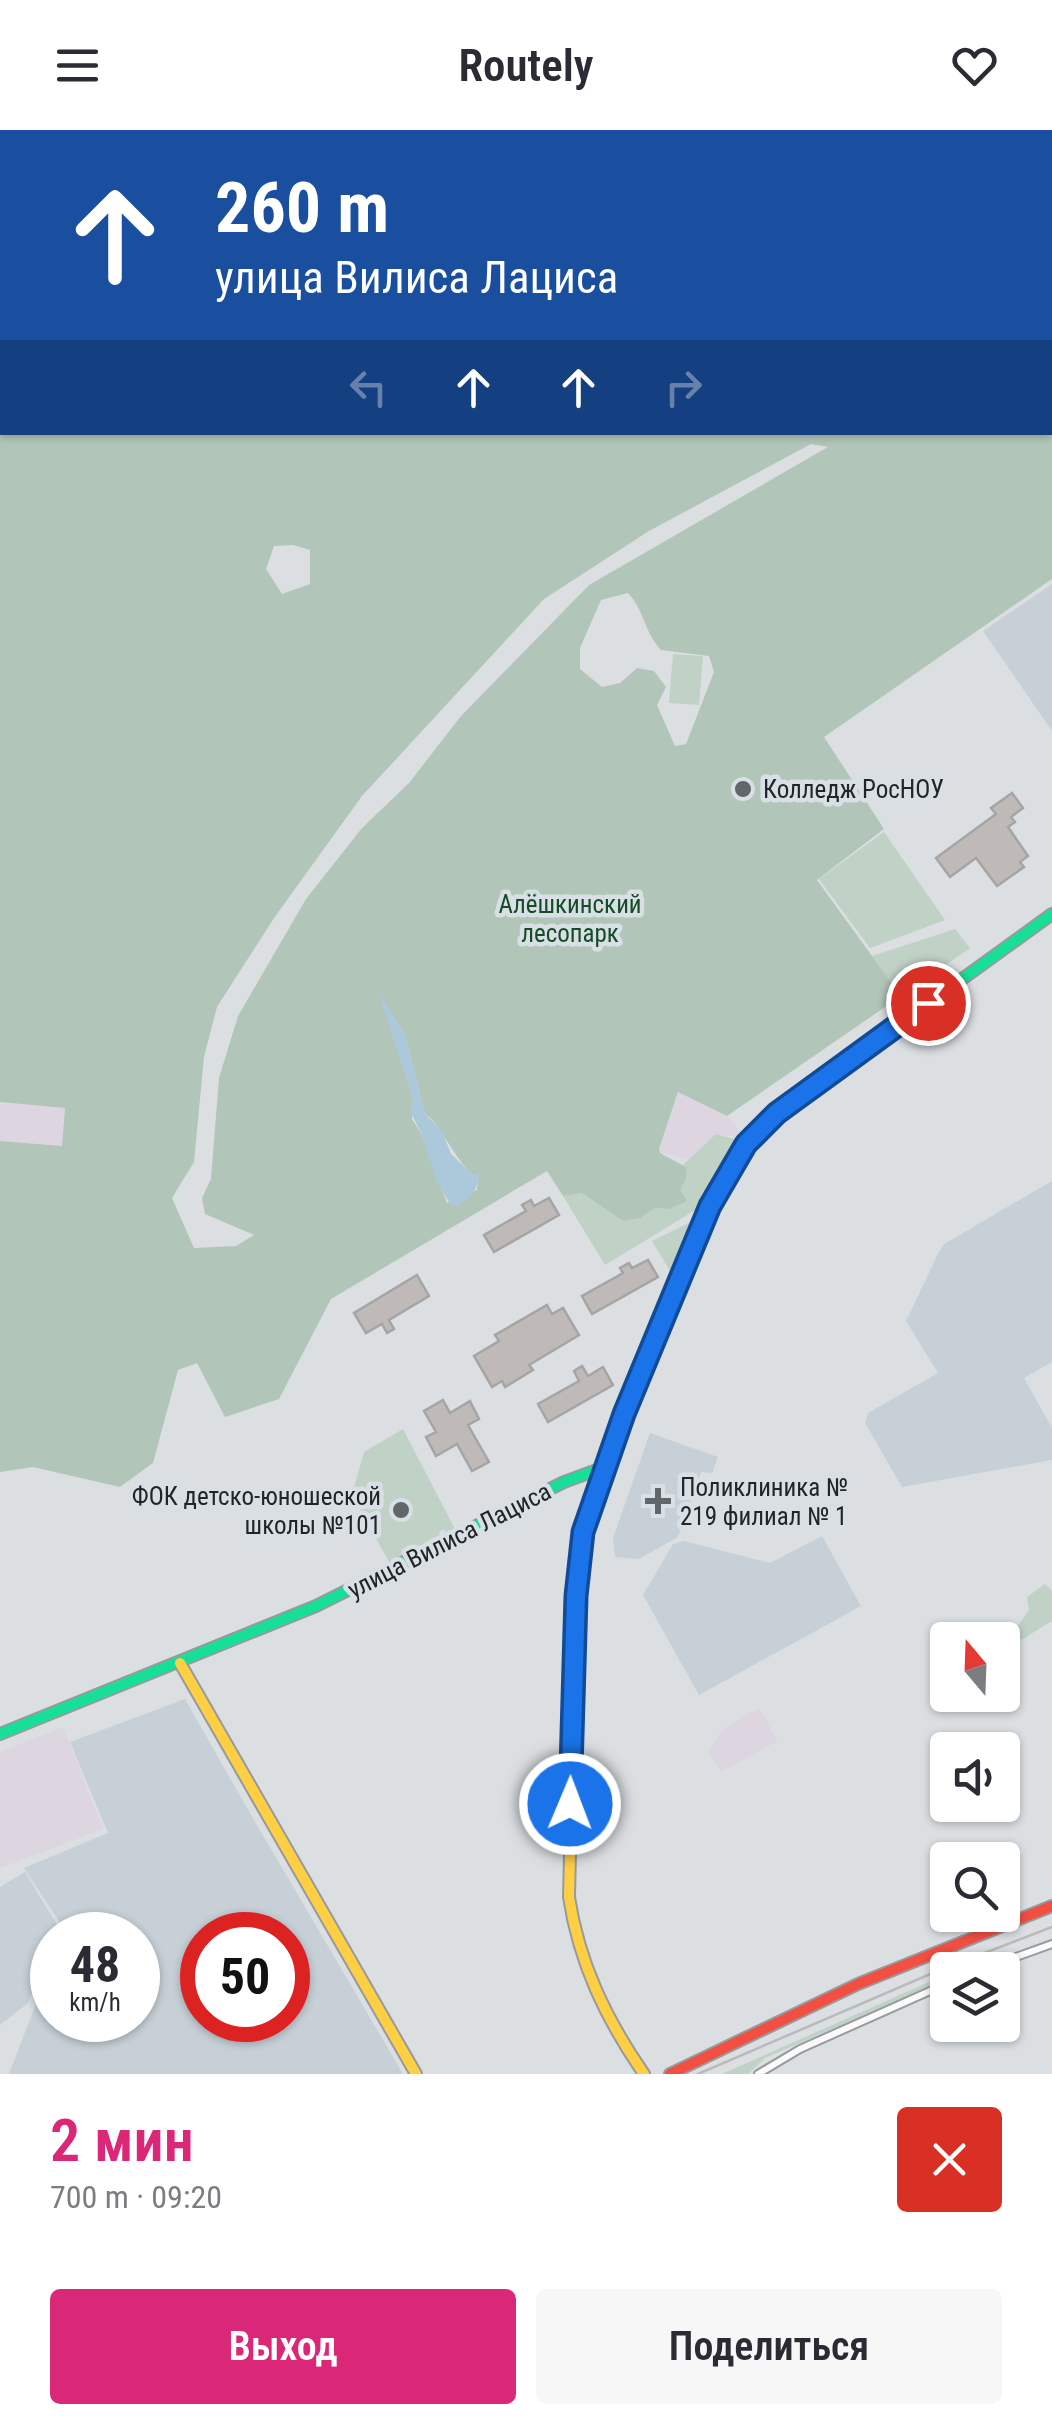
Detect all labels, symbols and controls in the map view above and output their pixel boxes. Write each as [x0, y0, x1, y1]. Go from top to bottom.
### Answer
icon: menu [50, 38, 105, 93]
icon: heart [947, 38, 1002, 93]
text: Routely [458, 39, 594, 92]
text: 260 m [215, 167, 389, 249]
icon: ahead [50, 170, 180, 300]
text: улица Вилиса Лациса [215, 251, 618, 304]
icon: left [341, 360, 396, 415]
icon: ahead [446, 360, 501, 415]
icon: ahead [551, 360, 606, 415]
icon: right [656, 360, 711, 415]
place label: Колледж РосНОУ [763, 775, 944, 804]
marker: Колледж РосНОУ [732, 778, 754, 800]
park label: Алёшкинский лесопарк [498, 890, 642, 948]
pin [886, 961, 971, 1046]
icon: arrive [901, 976, 956, 1031]
place label: Поликлиника № 219 филиал № 1 [680, 1473, 848, 1531]
street label: улица Вилиса Лациса [343, 1477, 556, 1604]
place label: ФОК детско-юношеской школы №101 [132, 1482, 381, 1540]
marker: Поликлиника № 219 филиал № 1 [645, 1488, 671, 1514]
marker: ФОК детско-юношеской школы №101 [390, 1499, 412, 1521]
north arrow [930, 1622, 1020, 1712]
map controls [930, 1622, 1020, 2042]
button: sound [930, 1732, 1020, 1822]
position arrow [518, 1752, 622, 1856]
button: search [930, 1842, 1020, 1932]
speed limit sign: 50 [180, 1912, 310, 2042]
text: 48 [70, 1936, 120, 1994]
button: layers [930, 1952, 1020, 2042]
text: km/h [69, 1988, 121, 2017]
text: 2 мин [50, 2105, 194, 2176]
button: close [897, 2107, 1002, 2212]
text: 700 m · 09:20 [50, 2178, 222, 2216]
button: Выход [50, 2289, 516, 2404]
button: Поделиться [536, 2289, 1002, 2404]

